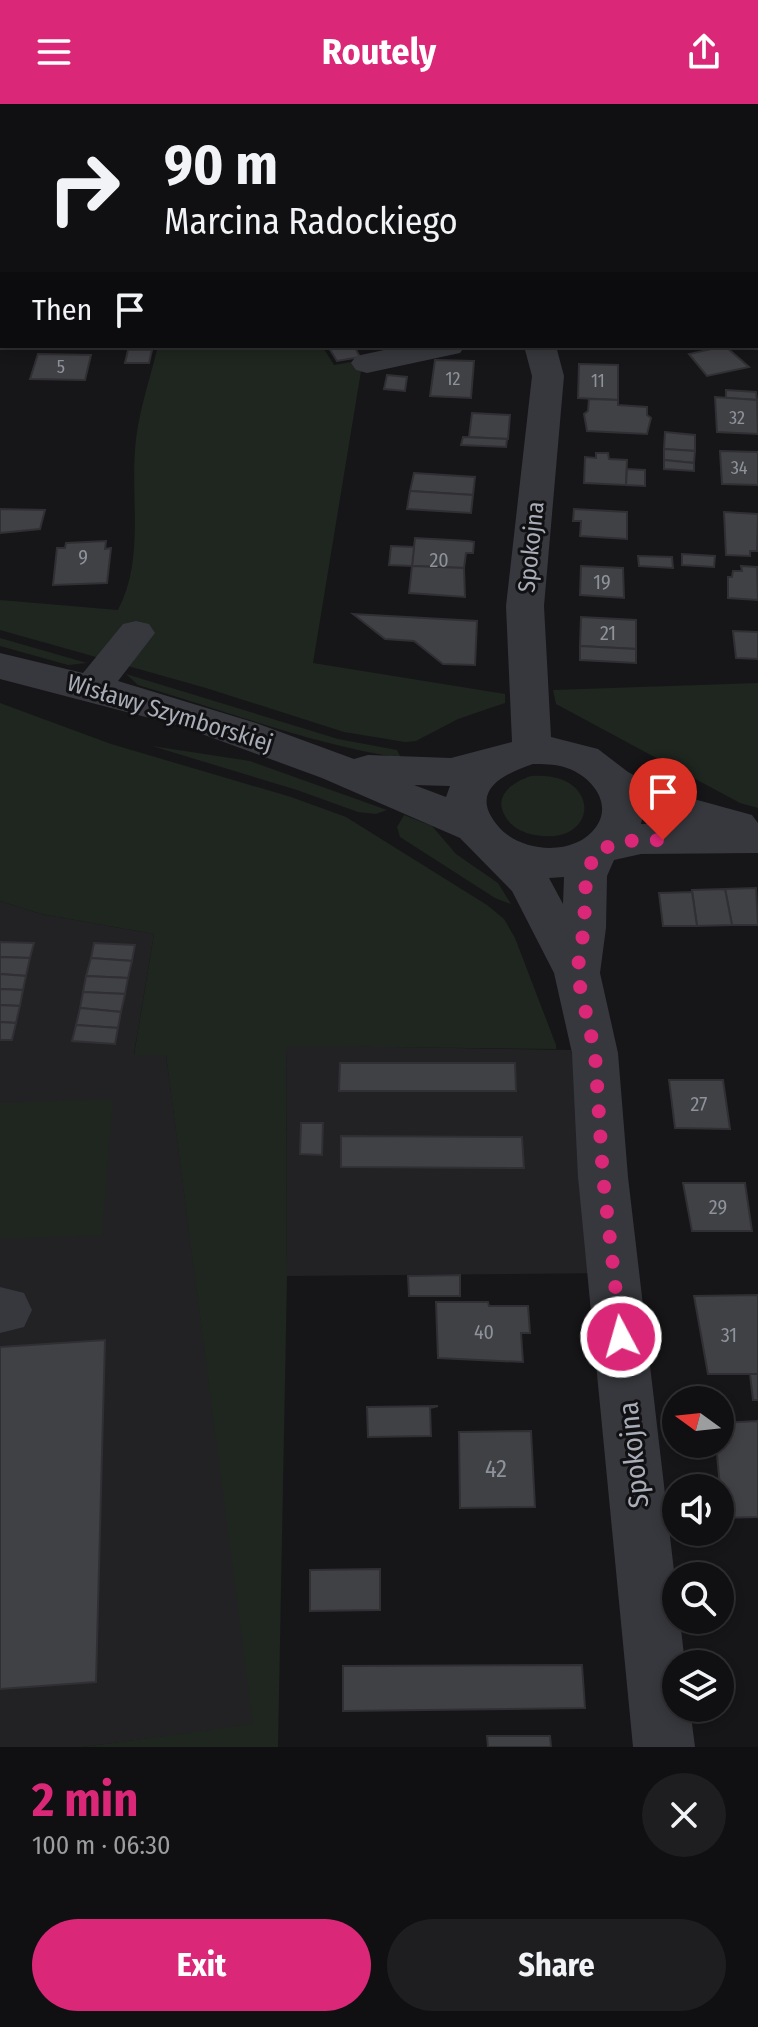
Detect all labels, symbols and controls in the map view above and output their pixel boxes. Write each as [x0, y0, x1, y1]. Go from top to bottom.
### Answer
icon: menu [32, 30, 76, 74]
text: Routely [322, 30, 436, 74]
icon: share [682, 30, 726, 74]
text: 90 m [164, 132, 278, 199]
icon: right [32, 136, 136, 240]
text: Marcina Radockiego [164, 200, 458, 244]
icon: arrive [108, 288, 152, 332]
text: Then [32, 292, 92, 328]
house number: 5 [57, 356, 65, 378]
house number: 12 [446, 368, 461, 390]
house number: 11 [591, 370, 605, 392]
house number: 32 [729, 407, 745, 429]
house number: 34 [731, 457, 748, 479]
street label: Spokojna [512, 500, 550, 594]
house number: 9 [78, 545, 88, 569]
house number: 20 [429, 548, 449, 572]
house number: 19 [593, 570, 611, 594]
house number: 21 [600, 621, 616, 645]
street label: Wisławy Szymborskiej [64, 668, 276, 758]
pin [629, 758, 697, 840]
icon: arrive [641, 770, 685, 814]
house number: 27 [691, 1092, 707, 1116]
house number: 29 [709, 1195, 727, 1219]
position arrow [579, 1295, 663, 1379]
house number: 40 [474, 1320, 494, 1344]
house number: 31 [721, 1323, 737, 1347]
north arrow [662, 1386, 734, 1458]
map controls [662, 1386, 734, 1722]
street label: Spokojna [612, 1400, 655, 1510]
house number: 42 [485, 1455, 507, 1483]
button: sound [662, 1474, 734, 1546]
button: search [662, 1562, 734, 1634]
button: layers [662, 1650, 734, 1722]
text: 2 min [32, 1771, 138, 1829]
button: close [642, 1773, 726, 1857]
text: 100 m · 06:30 [32, 1830, 171, 1861]
button: Exit [32, 1919, 371, 2011]
button: Share [387, 1919, 726, 2011]

